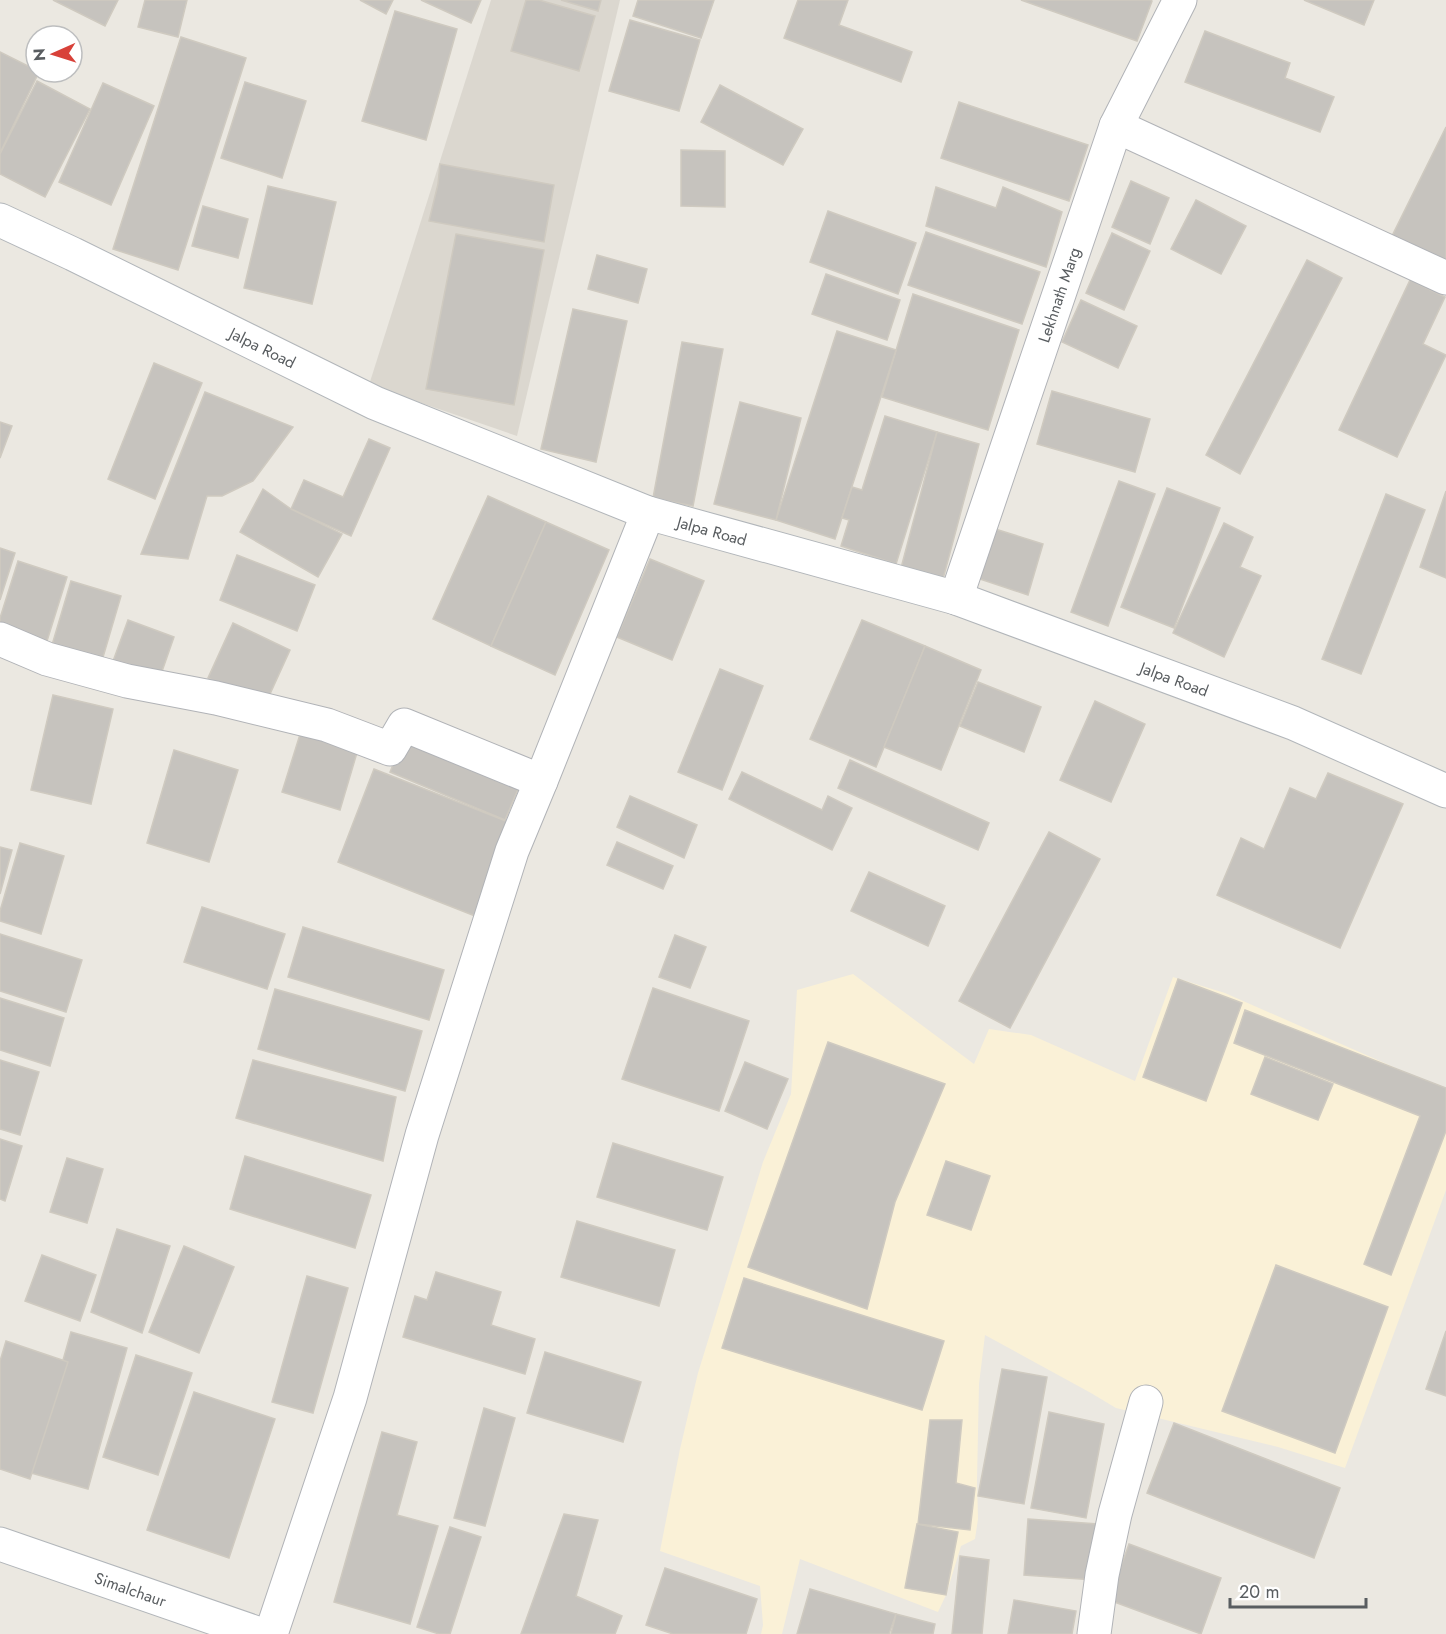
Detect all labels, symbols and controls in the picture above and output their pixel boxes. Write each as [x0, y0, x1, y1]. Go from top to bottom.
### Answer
north arrow [24, 24, 84, 84]
text: N [28, 48, 51, 62]
street label: Lekhnath Marg [1032, 244, 1086, 346]
street label: Jalpa Road [224, 321, 300, 374]
street label: Jalpa Road [673, 510, 749, 551]
street label: Jalpa Road [1135, 655, 1212, 702]
street label: Simalchaur [91, 1566, 170, 1612]
scale bar [1230, 1571, 1366, 1609]
text: 20 m [1239, 1579, 1279, 1605]

